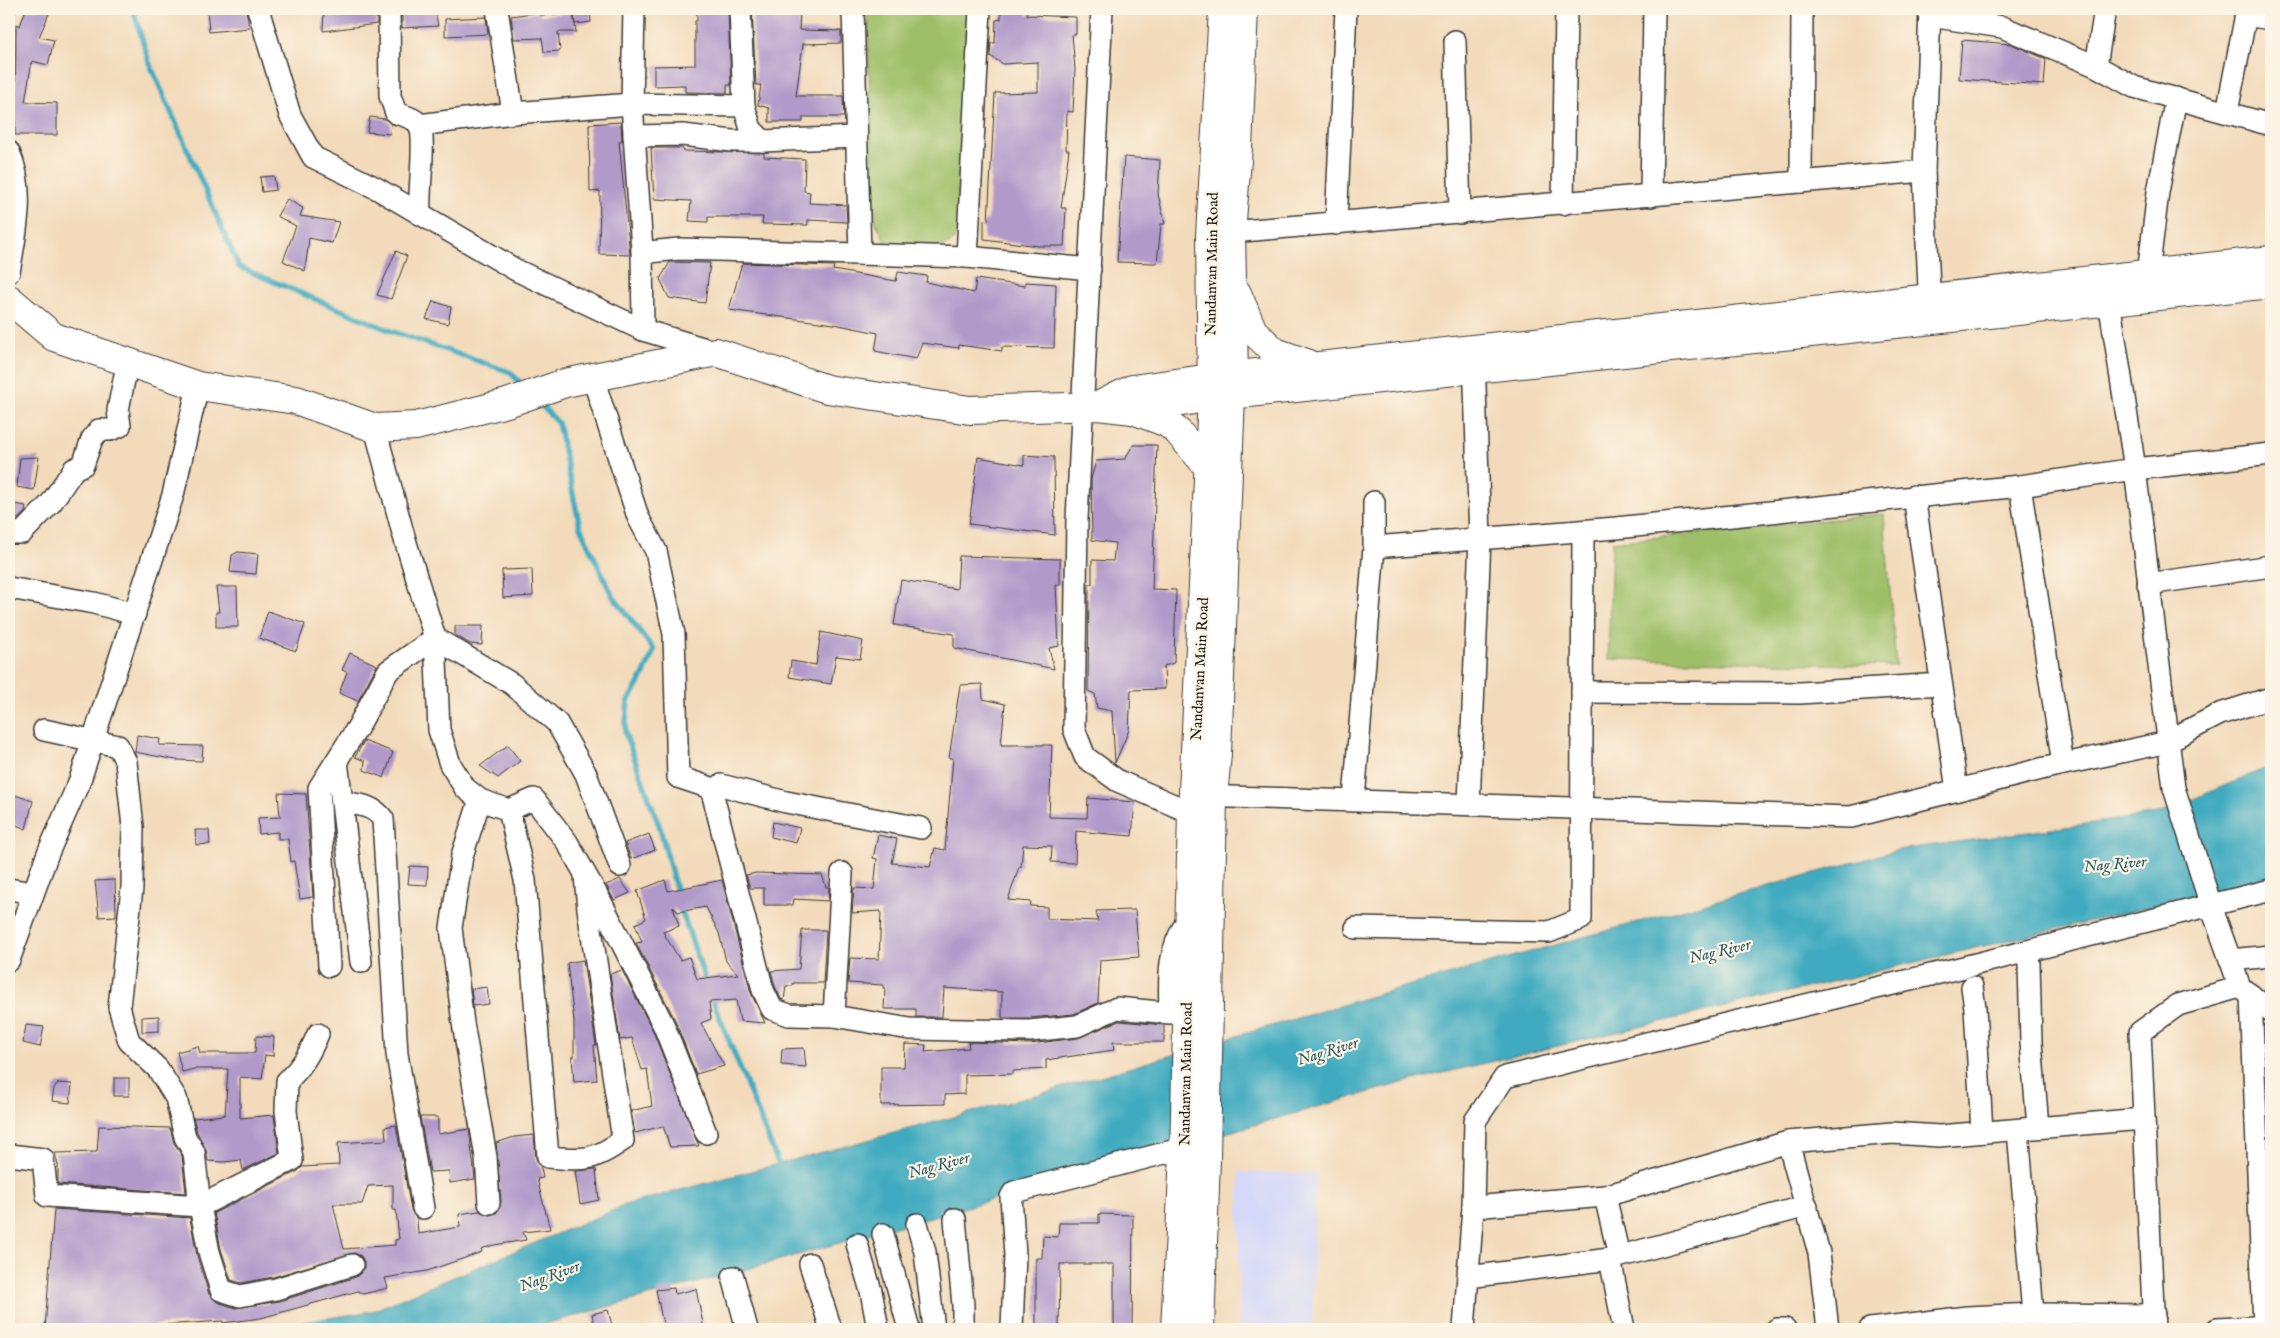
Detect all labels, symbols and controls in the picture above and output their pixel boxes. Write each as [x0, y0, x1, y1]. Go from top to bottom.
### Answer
street label: Nandanvan Main Road [1201, 191, 1223, 336]
street label: Nandanvan Main Road [1187, 596, 1213, 741]
water label: Nag River [2083, 852, 2149, 878]
water label: Nag River [1687, 935, 1754, 969]
street label: Nandanvan Main Road [1175, 1001, 1197, 1146]
water label: Nag River [1295, 1033, 1362, 1071]
water label: Nag River [906, 1148, 973, 1184]
water label: Nag River [517, 1256, 584, 1297]

